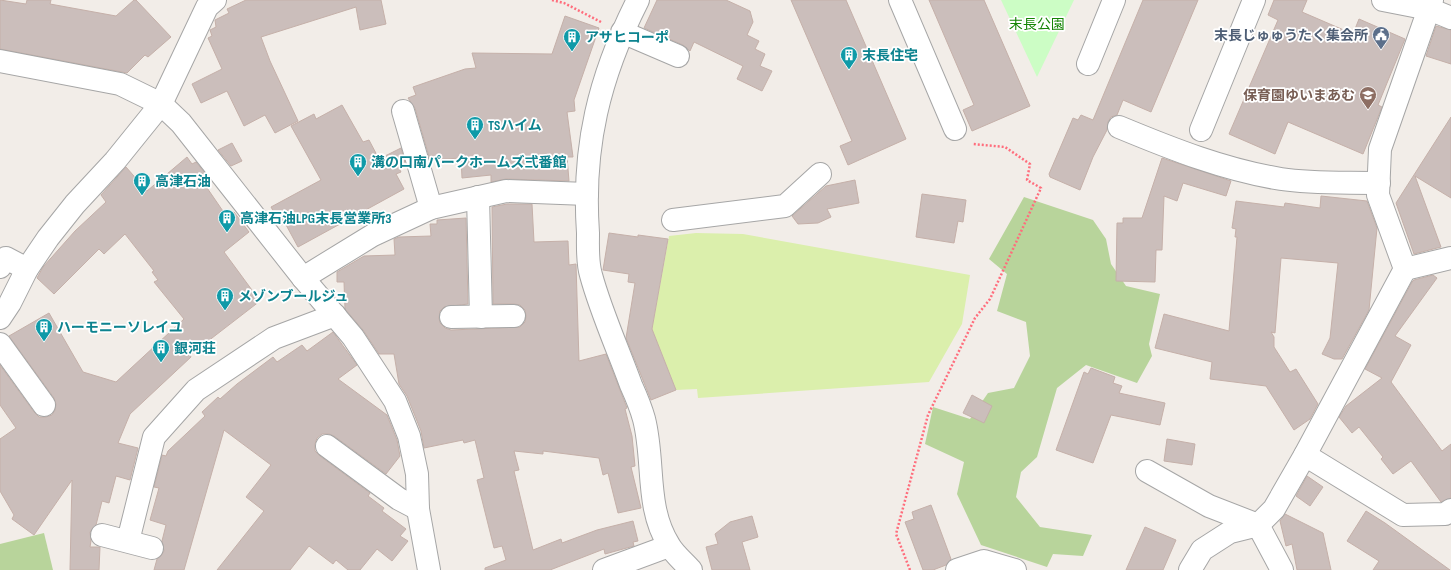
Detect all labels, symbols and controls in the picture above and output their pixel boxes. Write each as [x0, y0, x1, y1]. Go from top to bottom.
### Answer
park label: 末長公園 [1009, 16, 1065, 33]
public building icon: 末長じゅゅうたく集会所 [1371, 25, 1391, 50]
building icon: アサヒコーポ [562, 27, 582, 52]
place label: 末長じゅゅうたく集会所 [1214, 27, 1368, 44]
place label: アサヒコーポ [585, 29, 669, 46]
building icon: 末長住宅 [839, 45, 859, 70]
place label: 末長住宅 [862, 47, 918, 64]
school or university icon: 保育園ゆいまあむ [1358, 85, 1378, 110]
place label: 保育園ゆいまあむ [1243, 87, 1355, 104]
building icon: TSハイム [465, 115, 485, 140]
place label: TSハイム [488, 117, 542, 134]
building icon: 溝の口南パークホームズ弍番館 [348, 152, 368, 177]
place label: 溝の口南パークホームズ弍番館 [371, 154, 567, 171]
building icon: 高津石油 [132, 171, 152, 196]
place label: 高津石油 [155, 173, 211, 190]
building icon: 高津石油LPG末長営業所3 [217, 208, 237, 233]
place label: 高津石油LPG末長営業所3 [240, 210, 391, 227]
building icon: メゾンブールジュ [215, 286, 235, 311]
place label: メゾンブールジュ [238, 288, 349, 305]
building icon: ハーモニーソレイユ [34, 317, 54, 342]
place label: ハーモニーソレイユ [57, 319, 183, 336]
building icon: 銀河荘 [151, 338, 171, 363]
place label: 銀河荘 [174, 340, 216, 357]

